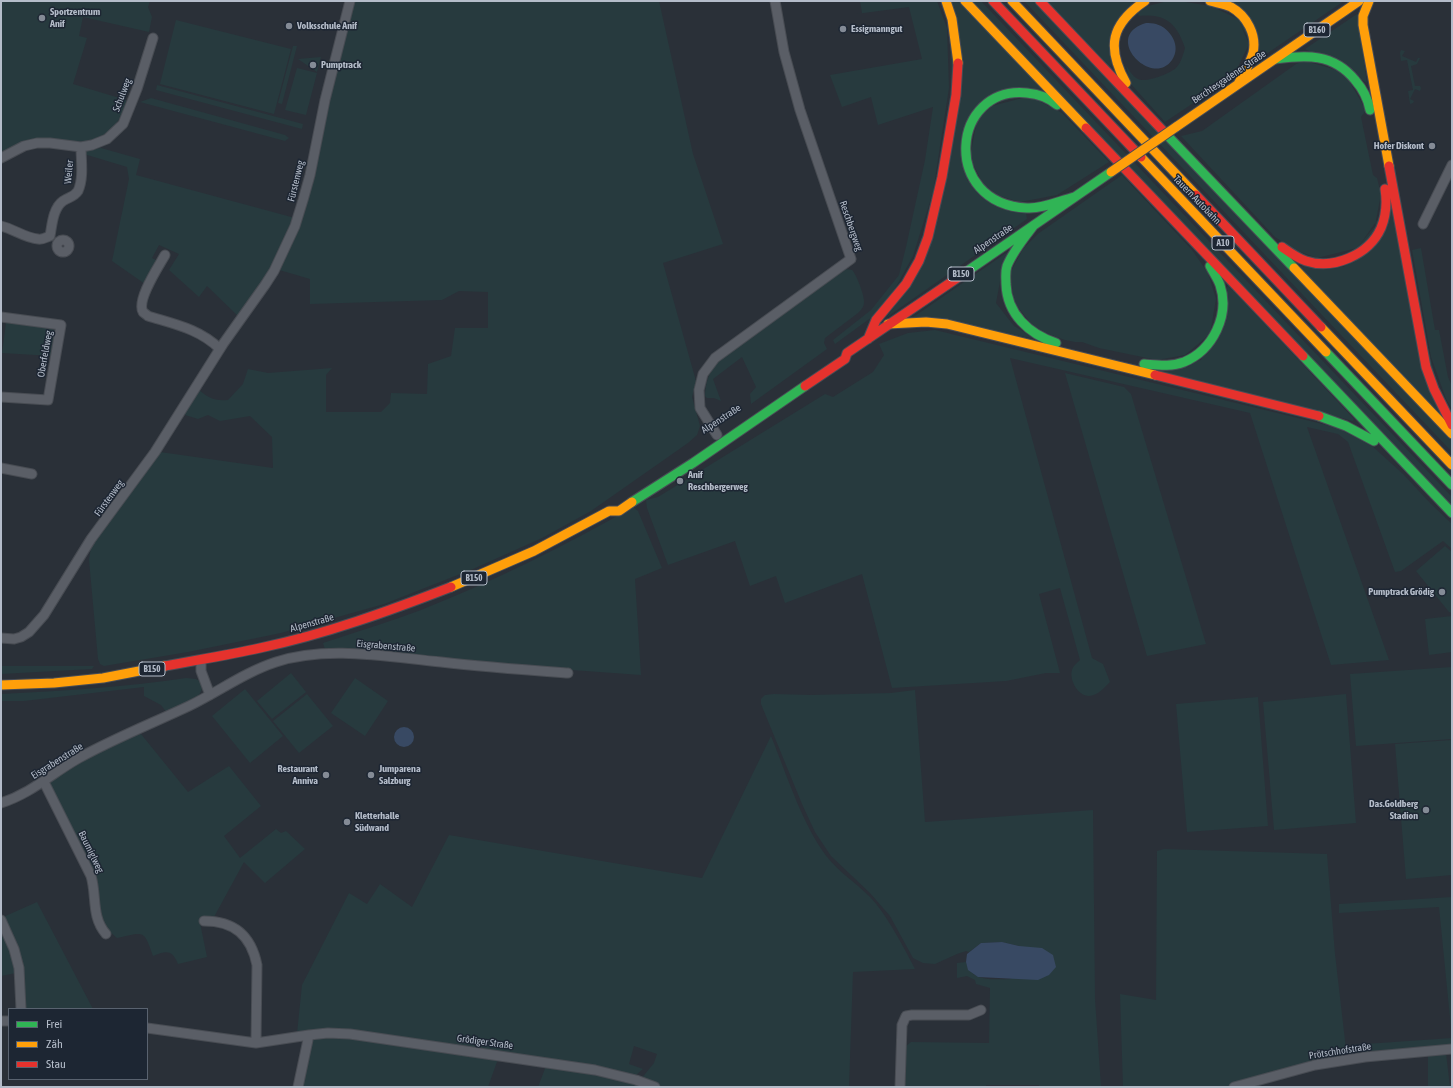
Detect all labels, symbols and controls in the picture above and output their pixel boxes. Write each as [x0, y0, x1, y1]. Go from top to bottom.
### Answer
place label: Sportzentrum Anif [50, 6, 100, 30]
marker: Sportzentrum Anif [37, 13, 47, 23]
place label: Volksschule Anif [297, 20, 357, 32]
marker: Volksschule Anif [284, 21, 294, 31]
place label: Essigmanngut [851, 23, 902, 35]
road number: B160 [1304, 23, 1330, 37]
marker: Essigmanngut [838, 24, 848, 34]
street label: Berchtesgadener Straße [1190, 48, 1268, 106]
place label: Pumptrack [321, 59, 361, 71]
marker: Pumptrack [308, 60, 318, 70]
street label: Schulweg [110, 77, 134, 113]
place label: Hofer Diskont [1374, 140, 1424, 152]
marker: Hofer Diskont [1427, 141, 1437, 151]
street label: Fürstenweg [285, 159, 307, 203]
street label: Weiler [62, 160, 76, 184]
street label: Tauern Autobahn [1171, 173, 1223, 227]
street label: Reschbergweg [837, 199, 865, 253]
street label: Alpenstraße [971, 222, 1015, 256]
road number: A10 [1212, 236, 1234, 250]
road number: B150 [948, 267, 974, 281]
street label: Oberfeldweg [35, 330, 55, 378]
street label: Alpenstraße [699, 402, 743, 436]
place label: Anif Reschbergerweg [688, 469, 748, 492]
marker: Anif Reschbergerweg [675, 476, 685, 486]
street label: Fürstenweg [92, 477, 126, 519]
road number: B150 [461, 571, 487, 585]
place label: Pumptrack Grödig [1368, 586, 1434, 598]
marker: Pumptrack Grödig [1437, 587, 1447, 597]
street label: Alpenstraße [289, 611, 335, 635]
street label: Eisgrabenstraße [356, 637, 416, 655]
road number: B150 [139, 662, 165, 676]
street label: Eisgrabenstraße [29, 740, 85, 782]
place label: Restaurant Anniva [277, 763, 318, 786]
place label: Jumparena Salzburg [379, 763, 421, 786]
marker: Restaurant Anniva [321, 770, 331, 780]
marker: Jumparena Salzburg [366, 770, 376, 780]
place label: Das.Goldberg Stadion [1369, 798, 1418, 822]
marker: Das.Goldberg Stadion [1421, 805, 1431, 815]
place label: Kletterhalle Südwand [355, 810, 399, 834]
marker: Kletterhalle Südwand [342, 817, 352, 827]
street label: Baumiglweg [76, 829, 106, 875]
legend [8, 1008, 148, 1080]
text: Frei [46, 1017, 62, 1031]
street label: Grödiger Straße [456, 1032, 514, 1052]
text: Zäh [46, 1037, 63, 1051]
street label: Prötschhofstraße [1308, 1040, 1372, 1062]
text: Stau [46, 1057, 66, 1071]

